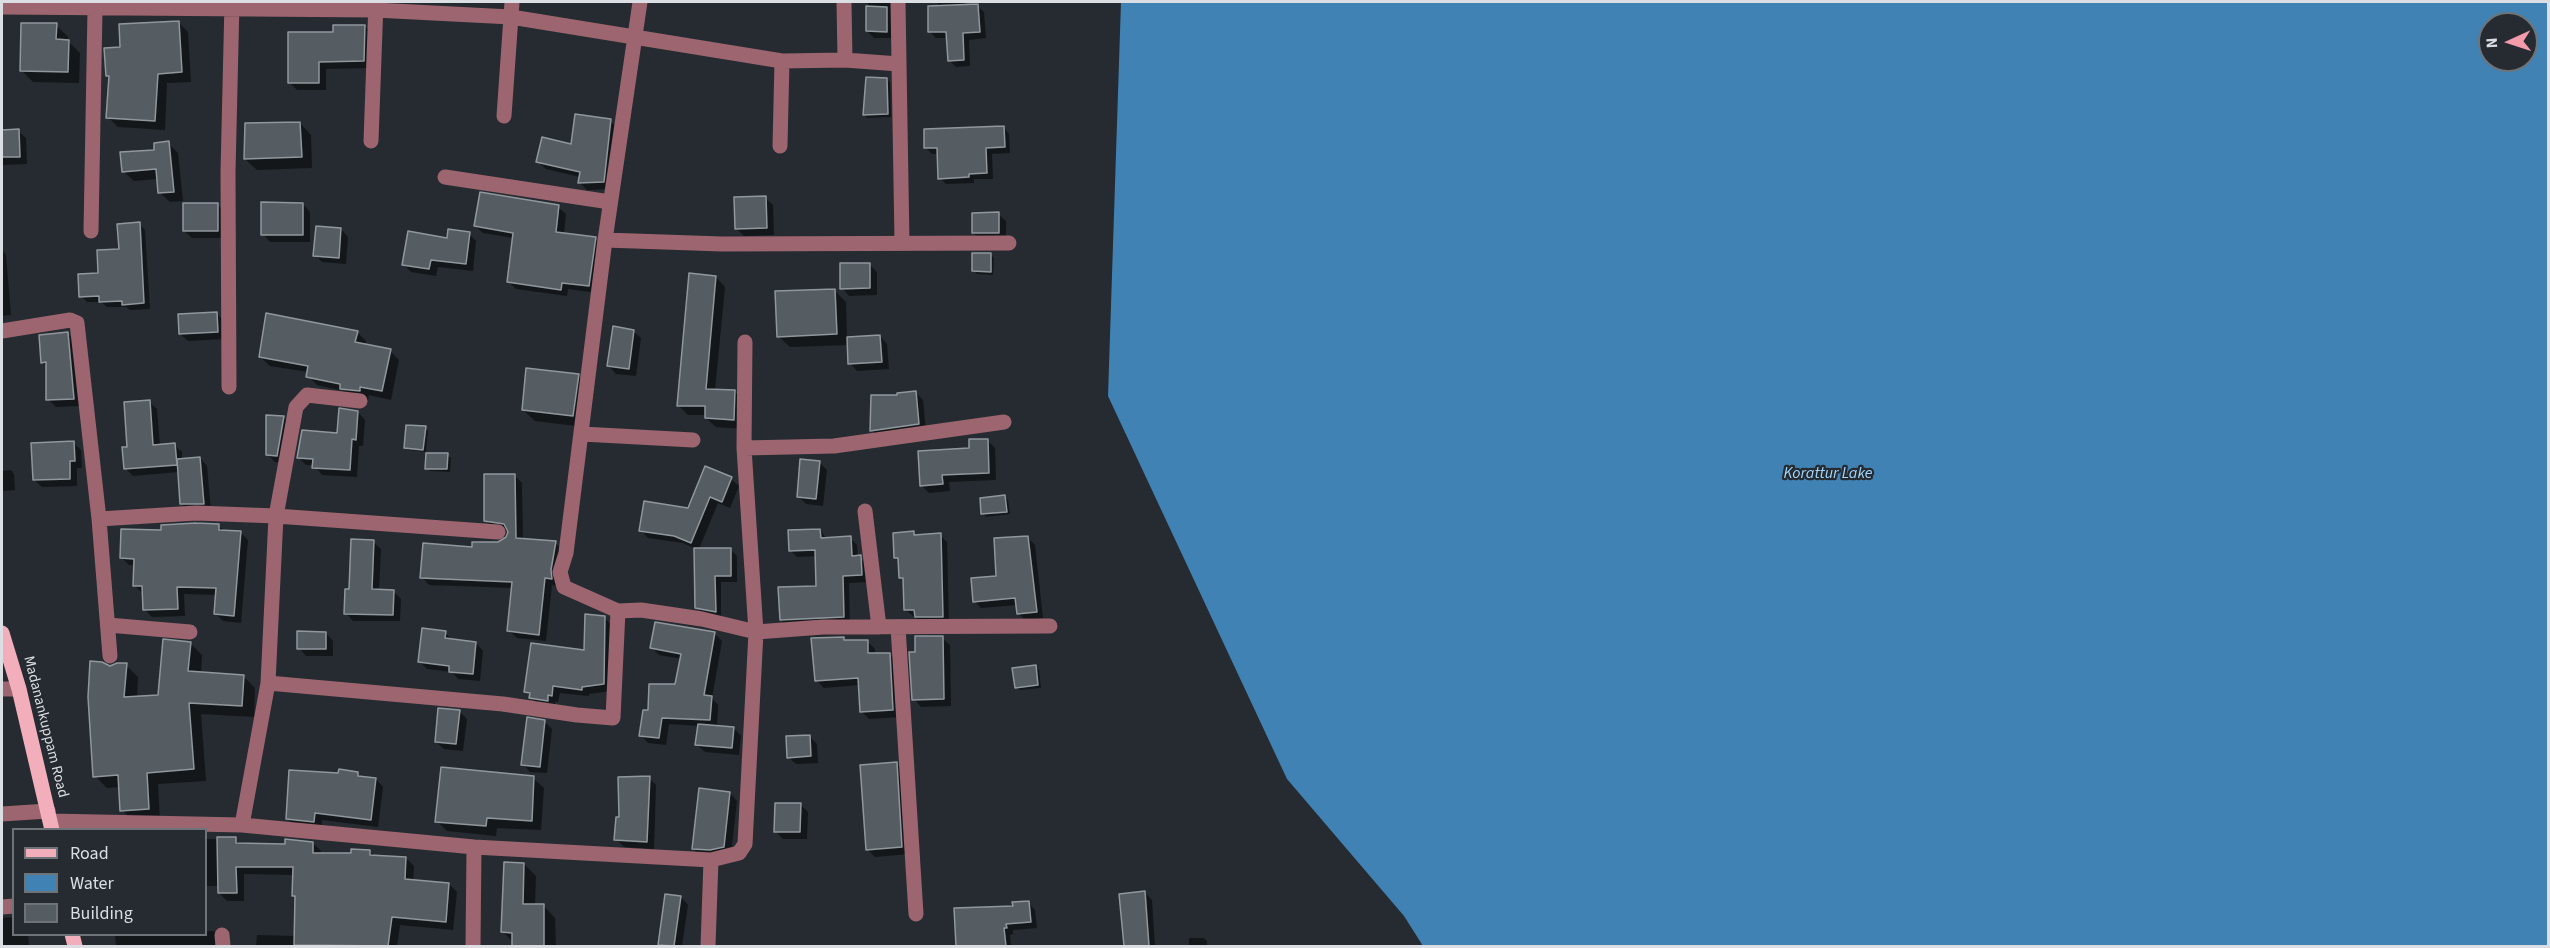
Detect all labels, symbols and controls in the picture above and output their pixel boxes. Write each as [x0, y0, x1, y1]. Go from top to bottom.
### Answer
north arrow [2478, 12, 2538, 72]
text: N [2481, 37, 2503, 49]
water label: Korattur Lake [1784, 464, 1872, 484]
street label: Madanankuppam Road [19, 654, 71, 800]
legend [12, 828, 207, 936]
text: Road [70, 841, 109, 866]
text: Water [70, 871, 114, 896]
text: Building [70, 901, 133, 926]

